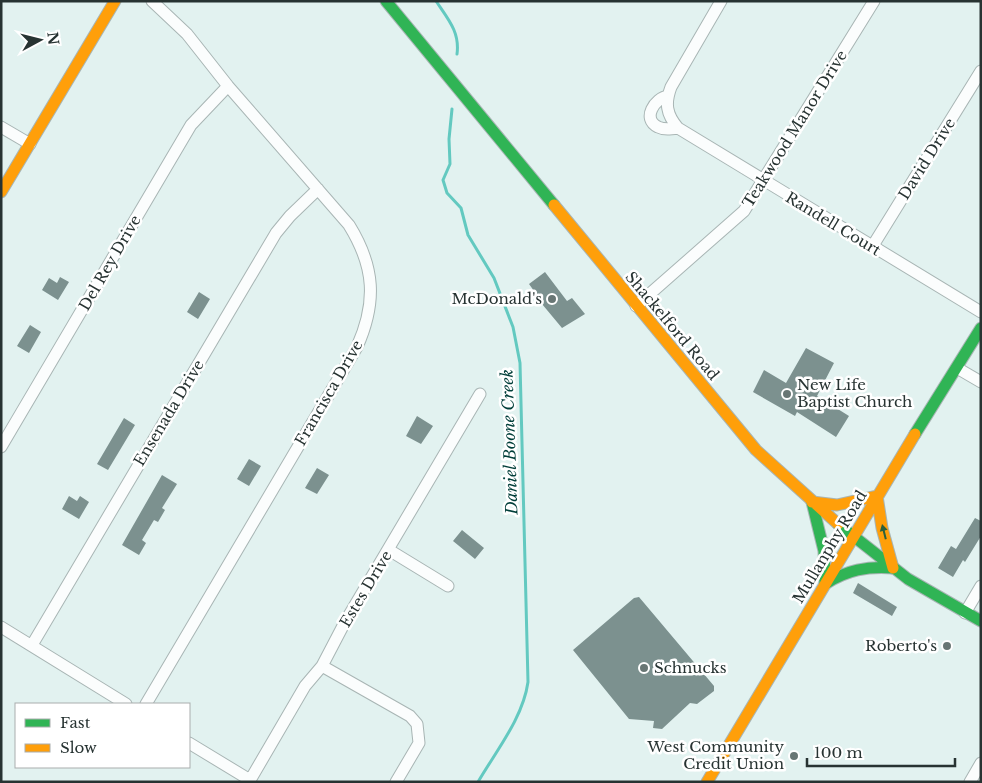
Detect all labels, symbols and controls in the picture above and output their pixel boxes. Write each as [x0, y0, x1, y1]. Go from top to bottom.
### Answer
north arrow [15, 15, 65, 65]
text: N [43, 31, 63, 46]
street label: Teakwood Manor Drive [738, 47, 851, 211]
street label: David Drive [894, 114, 959, 203]
street label: Randell Court [782, 188, 885, 260]
street label: Del Rey Drive [74, 211, 145, 314]
street label: Shackelford Road [622, 268, 723, 384]
place label: McDonald's [451, 289, 542, 308]
marker: McDonald's [546, 293, 558, 305]
street label: Francisca Drive [291, 336, 367, 449]
street label: Ensenada Drive [129, 356, 208, 469]
water label: Daniel Boone Creek [496, 369, 522, 516]
place label: New Life Baptist Church [797, 375, 912, 411]
marker: New Life Baptist Church [781, 388, 793, 400]
street label: Mullanphy Road [788, 487, 871, 607]
one-way arrow [880, 525, 888, 540]
street label: Estes Drive [335, 547, 396, 630]
place label: Roberto's [865, 636, 937, 655]
marker: Roberto's [941, 640, 953, 652]
place label: Schnucks [654, 658, 727, 677]
marker: Schnucks [638, 662, 650, 674]
legend [15, 703, 190, 768]
text: Fast [60, 713, 91, 732]
scale bar [807, 736, 954, 768]
place label: West Community Credit Union [646, 737, 784, 773]
text: Slow [60, 738, 97, 757]
text: 100 m [814, 743, 863, 762]
marker: West Community Credit Union [788, 750, 800, 762]

